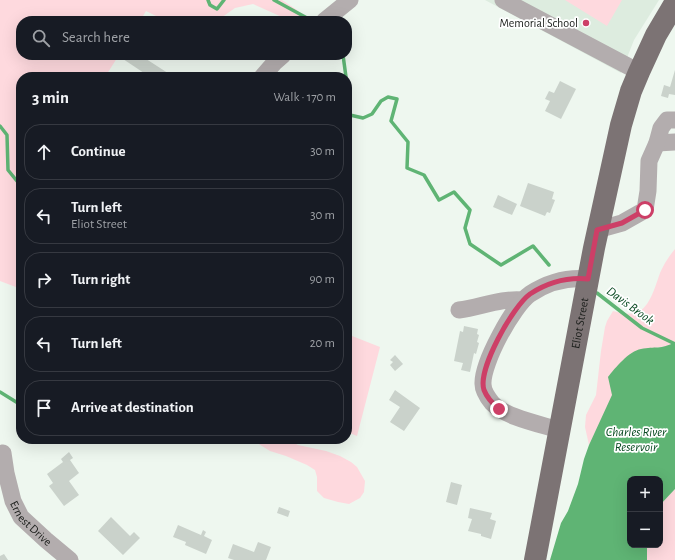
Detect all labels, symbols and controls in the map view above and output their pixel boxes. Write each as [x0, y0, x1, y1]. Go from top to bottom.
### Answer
search box [16, 16, 352, 60]
place label: Memorial School [500, 17, 578, 29]
marker: Memorial School [581, 18, 591, 28]
icon: search [30, 27, 52, 49]
text: Search here [62, 30, 130, 45]
text: 3 min [32, 89, 69, 106]
text: Walk · 170 m [273, 91, 336, 104]
icon: ahead [33, 141, 55, 163]
text: Continue [71, 144, 126, 159]
text: 30 m [310, 145, 335, 158]
text: Turn left [71, 200, 122, 215]
route start [636, 201, 654, 219]
icon: left [33, 205, 55, 227]
text: 30 m [310, 209, 335, 222]
text: Eliot Street [71, 218, 127, 231]
icon: right [33, 269, 55, 291]
text: Turn right [71, 272, 130, 287]
text: 90 m [309, 273, 335, 286]
water label: Davis Brook [604, 285, 656, 328]
street label: Eliot Street [569, 297, 591, 350]
icon: left [33, 333, 55, 355]
text: Turn left [71, 336, 122, 351]
text: 20 m [310, 337, 335, 350]
icon: arrive [33, 397, 55, 419]
text: Arrive at destination [71, 400, 194, 415]
route end [490, 400, 508, 418]
water label: Charles River Reservoir [606, 426, 667, 454]
map controls [627, 476, 663, 548]
button: + [627, 476, 663, 512]
street label: Ernest Drive [8, 499, 54, 548]
button: − [627, 512, 663, 548]

